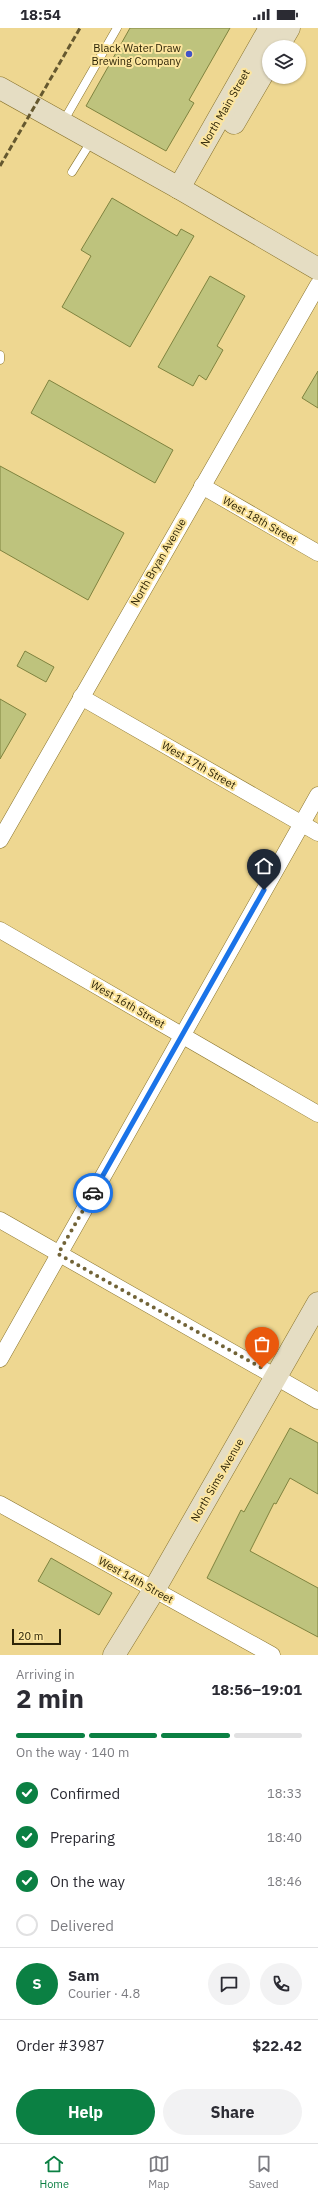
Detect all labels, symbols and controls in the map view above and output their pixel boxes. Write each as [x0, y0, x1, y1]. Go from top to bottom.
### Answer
text: 18:54 [20, 5, 61, 24]
map controls [262, 40, 306, 84]
button: layers [262, 40, 306, 84]
place label: Black Water Draw Brewing Company [92, 41, 182, 68]
marker: Black Water Draw Brewing Company [184, 49, 194, 59]
street label: North Main Street [197, 67, 253, 149]
street label: West 18th Street [220, 493, 300, 547]
street label: North Bryan Avenue [127, 516, 189, 608]
street label: West 17th Street [159, 738, 239, 792]
pin [247, 849, 281, 890]
icon: home [253, 855, 275, 877]
street label: West 16th Street [88, 977, 168, 1031]
courier [73, 1173, 113, 1213]
icon: car [82, 1182, 104, 1204]
pin [245, 1327, 279, 1368]
icon: bag [251, 1333, 273, 1355]
street label: North Sims Avenue [187, 1436, 247, 1524]
street label: West 14th Street [96, 1554, 176, 1606]
scale bar [12, 1627, 61, 1646]
text: 20 m [18, 1629, 43, 1643]
text: Arriving in [16, 1666, 75, 1683]
text: 18:56–19:01 [211, 1680, 302, 1699]
text: 2 min [16, 1681, 84, 1715]
text: On the way · 140 m [16, 1744, 129, 1761]
icon: check [16, 1782, 38, 1804]
text: Confirmed [50, 1784, 120, 1803]
text: 18:33 [267, 1785, 302, 1802]
icon: check [16, 1826, 38, 1848]
text: Preparing [50, 1828, 115, 1847]
text: 18:40 [267, 1829, 302, 1846]
icon: check [16, 1870, 38, 1892]
text: On the way [50, 1872, 125, 1891]
text: 18:46 [267, 1873, 302, 1890]
text: Delivered [50, 1916, 114, 1935]
button: chat [208, 1963, 250, 2005]
button: phone [260, 1963, 302, 2005]
text: Sam [68, 1966, 99, 1985]
text: S [32, 1974, 42, 1993]
text: Courier · 4.8 [68, 1985, 140, 2002]
text: Order #3987 [16, 2036, 105, 2055]
text: $22.42 [252, 2036, 302, 2055]
button: Help [16, 2089, 155, 2135]
button: Share [163, 2089, 302, 2135]
tab: Home [39, 2153, 69, 2191]
tab: Map [148, 2153, 170, 2191]
tab: Saved [249, 2153, 279, 2191]

